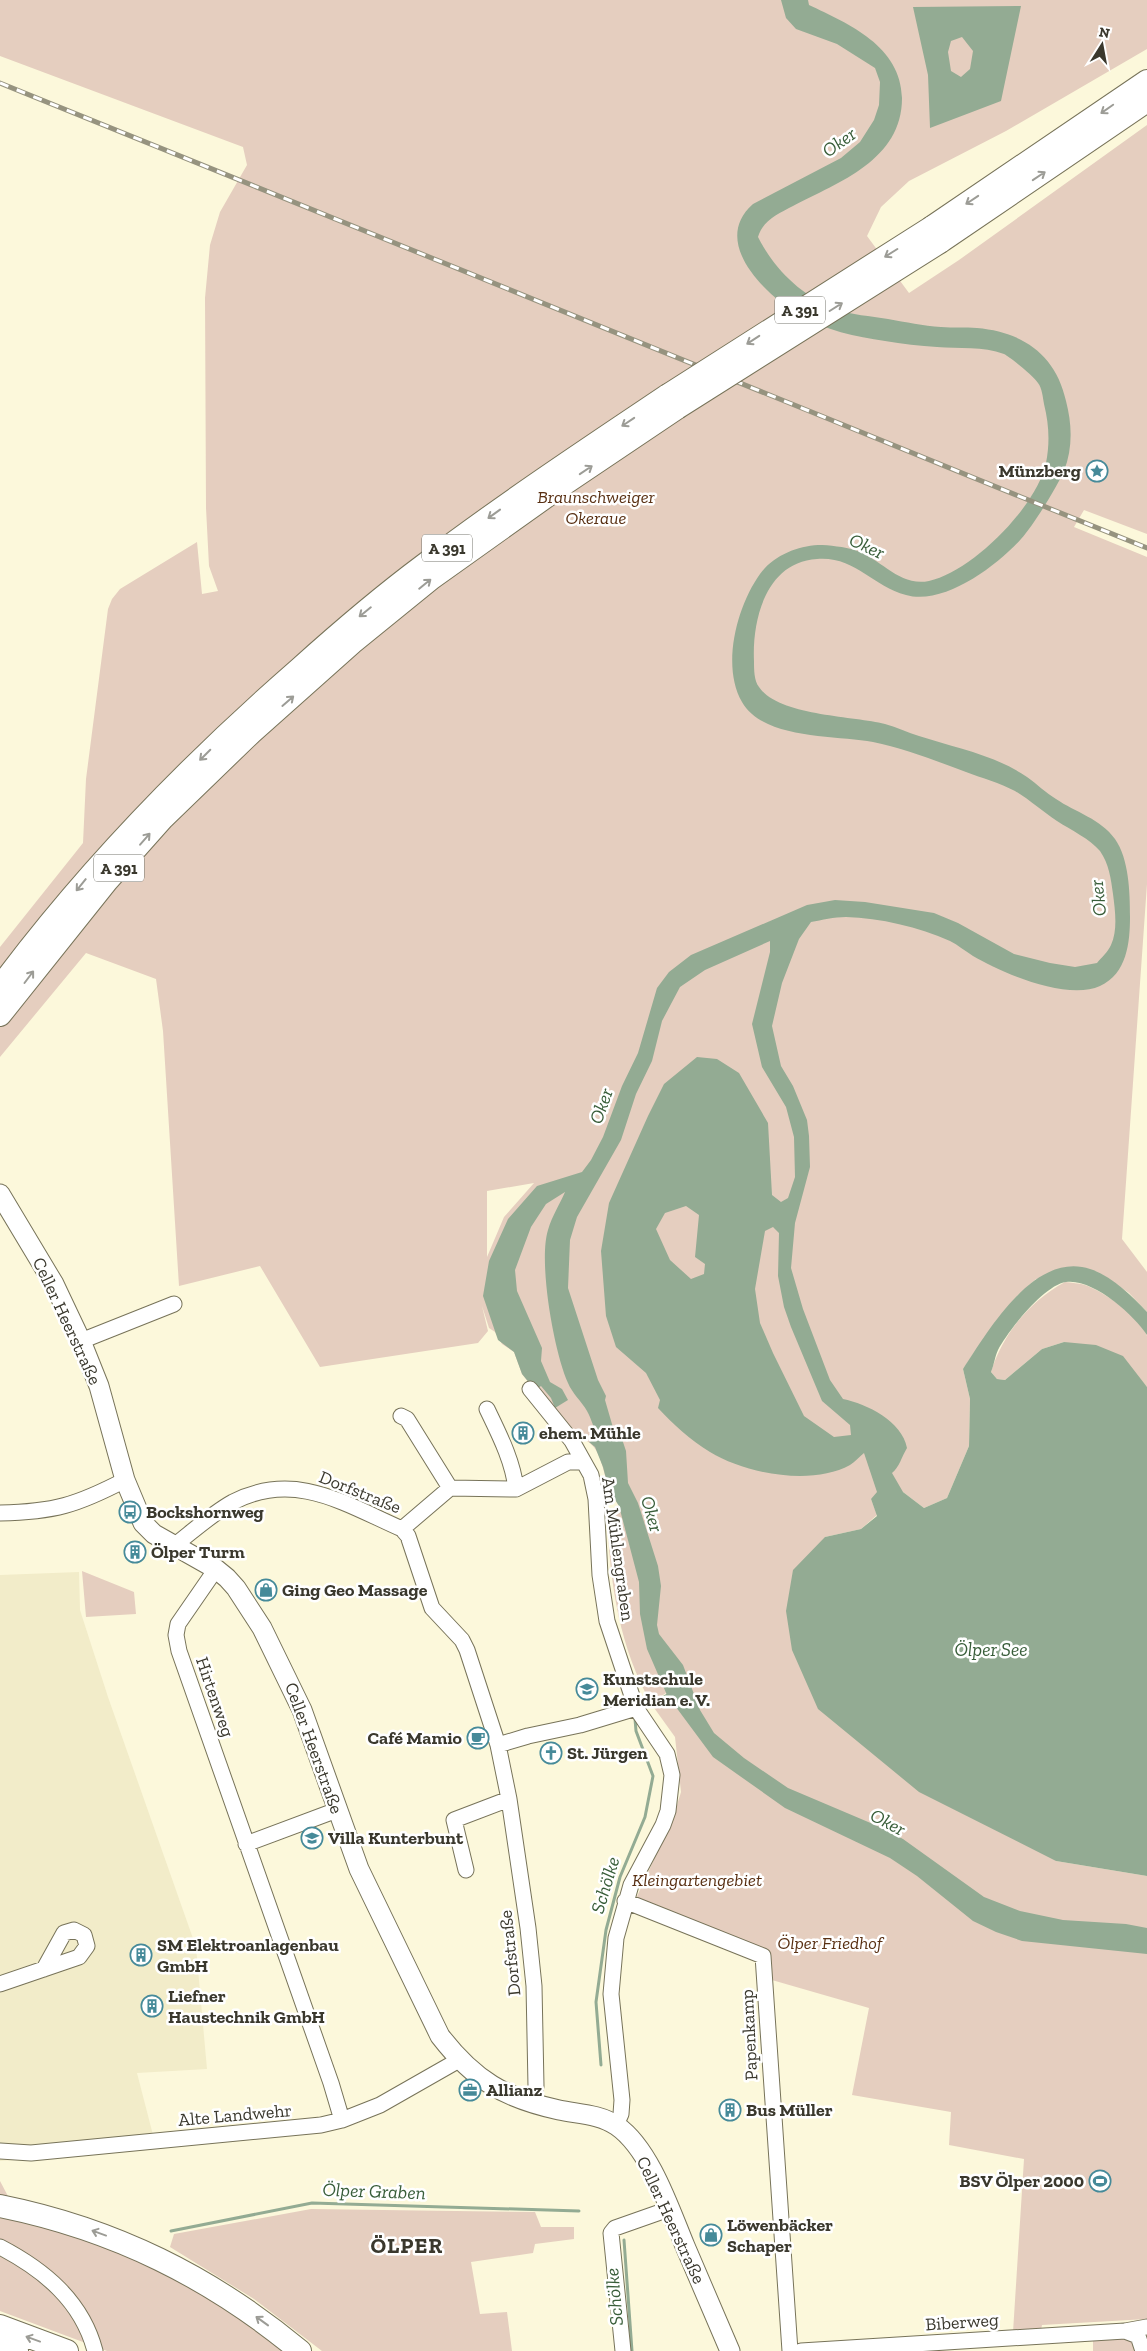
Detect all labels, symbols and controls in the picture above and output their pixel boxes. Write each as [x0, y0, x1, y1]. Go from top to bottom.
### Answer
north arrow [1077, 20, 1127, 70]
text: N [1098, 23, 1112, 42]
one-way arrow [1101, 104, 1115, 115]
water label: Oker [817, 122, 861, 162]
one-way arrow [1032, 170, 1046, 181]
one-way arrow [966, 195, 980, 205]
one-way arrow [884, 248, 898, 258]
road number: A 391 [775, 296, 825, 324]
one-way arrow [829, 301, 843, 311]
one-way arrow [747, 335, 761, 345]
one-way arrow [621, 417, 635, 427]
place icon: Münzberg [1085, 459, 1109, 483]
place label: Münzberg [999, 460, 1081, 482]
one-way arrow [578, 464, 592, 474]
park label: Braunschweiger Okeraue [537, 486, 655, 529]
one-way arrow [487, 509, 501, 519]
water label: Oker [846, 528, 889, 564]
road number: A 391 [422, 534, 472, 562]
one-way arrow [418, 578, 431, 590]
one-way arrow [358, 607, 371, 618]
one-way arrow [281, 695, 294, 706]
one-way arrow [199, 749, 211, 761]
one-way arrow [139, 832, 151, 845]
road number: A 391 [94, 854, 144, 881]
water label: Oker [1085, 878, 1111, 917]
one-way arrow [76, 879, 87, 892]
one-way arrow [24, 971, 35, 984]
water label: Oker [584, 1084, 618, 1127]
street label: Celler Heerstraße [28, 1254, 106, 1388]
building icon: ehem. Mühle [511, 1421, 535, 1445]
place label: ehem. Mühle [539, 1422, 641, 1444]
street label: Dorfstraße [316, 1466, 404, 1518]
street label: Am Mühlengraben [597, 1476, 639, 1623]
water label: Oker [636, 1493, 668, 1535]
bus stop icon: Bockshornweg [118, 1500, 142, 1524]
place label: Bockshornweg [146, 1501, 264, 1523]
building icon: Ölper Turm [123, 1540, 147, 1564]
place label: Ölper Turm [151, 1541, 245, 1563]
shop icon: Ging Geo Massage [254, 1578, 278, 1602]
place label: Ging Geo Massage [282, 1579, 428, 1601]
water label: Ölper See [954, 1638, 1028, 1661]
street label: Hirtenweg [191, 1654, 239, 1740]
place label: Kunstschule Meridian e. V. [603, 1668, 710, 1711]
school or university icon: Kunstschule Meridian e. V. [575, 1677, 599, 1701]
street label: Celler Heerstraße [280, 1679, 348, 1817]
cafe icon: Café Mamio [466, 1726, 490, 1750]
place label: Café Mamio [367, 1727, 463, 1749]
church icon: St. Jürgen [539, 1741, 563, 1765]
place label: St. Jürgen [567, 1742, 648, 1764]
water label: Oker [867, 1803, 910, 1841]
school or university icon: Villa Kunterbunt [300, 1826, 324, 1850]
place label: Villa Kunterbunt [328, 1827, 464, 1849]
water label: Schölke [586, 1854, 624, 1916]
park label: Kleingartengebiet [632, 1869, 762, 1891]
street label: Dorfstraße [495, 1909, 525, 1997]
park label: Ölper Friedhof [777, 1932, 885, 1954]
place label: SM Elektroanlagenbau GmbH [157, 1934, 339, 1977]
building icon: SM Elektroanlagenbau GmbH [129, 1943, 153, 1967]
place label: Liefner Haustechnik GmbH [168, 1985, 325, 2028]
street label: Papenkamp [736, 1989, 762, 2081]
building icon: Liefner Haustechnik GmbH [140, 1994, 164, 2018]
office icon: Allianz [458, 2078, 482, 2102]
place label: Allianz [486, 2079, 543, 2101]
building icon: Bus Müller [718, 2098, 742, 2122]
street label: Alte Landwehr [177, 2099, 293, 2131]
place label: Bus Müller [746, 2099, 833, 2121]
street label: Celler Heerstraße [632, 2153, 710, 2287]
sports icon: BSV Ölper 2000 [1088, 2169, 1112, 2193]
place label: BSV Ölper 2000 [959, 2170, 1084, 2192]
water label: Ölper Graben [322, 2178, 426, 2204]
place label: Löwenbäcker Schaper [727, 2214, 833, 2257]
shop icon: Löwenbäcker Schaper [699, 2223, 723, 2247]
one-way arrow [92, 2228, 108, 2237]
district label: ÖLPER [371, 2232, 443, 2259]
water label: Schölke [600, 2267, 628, 2327]
street label: Biberweg [925, 2308, 1000, 2336]
one-way arrow [255, 2316, 269, 2326]
one-way arrow [26, 2334, 42, 2343]

